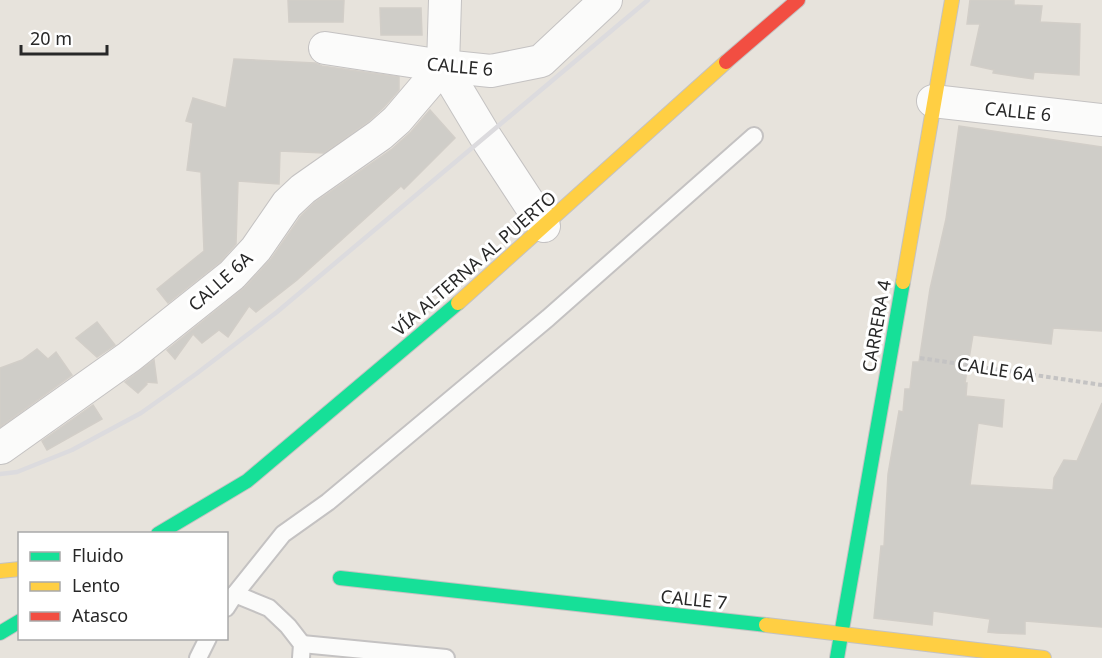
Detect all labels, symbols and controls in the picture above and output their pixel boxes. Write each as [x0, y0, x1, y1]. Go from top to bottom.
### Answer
scale bar [21, 18, 106, 56]
text: 20 m [30, 26, 72, 50]
street label: CALLE 6 [426, 51, 494, 81]
street label: CALLE 6 [984, 96, 1052, 126]
street label: VÍA ALTERNA AL PUERTO [387, 185, 561, 341]
street label: CALLE 6A [183, 246, 257, 316]
street label: CARRERA 4 [856, 278, 896, 374]
street label: CALLE 6A [955, 351, 1037, 387]
legend [18, 532, 228, 640]
text: Fluido [72, 543, 124, 567]
text: Lento [72, 573, 120, 597]
street label: CALLE 7 [660, 584, 728, 614]
text: Atasco [72, 603, 128, 627]

